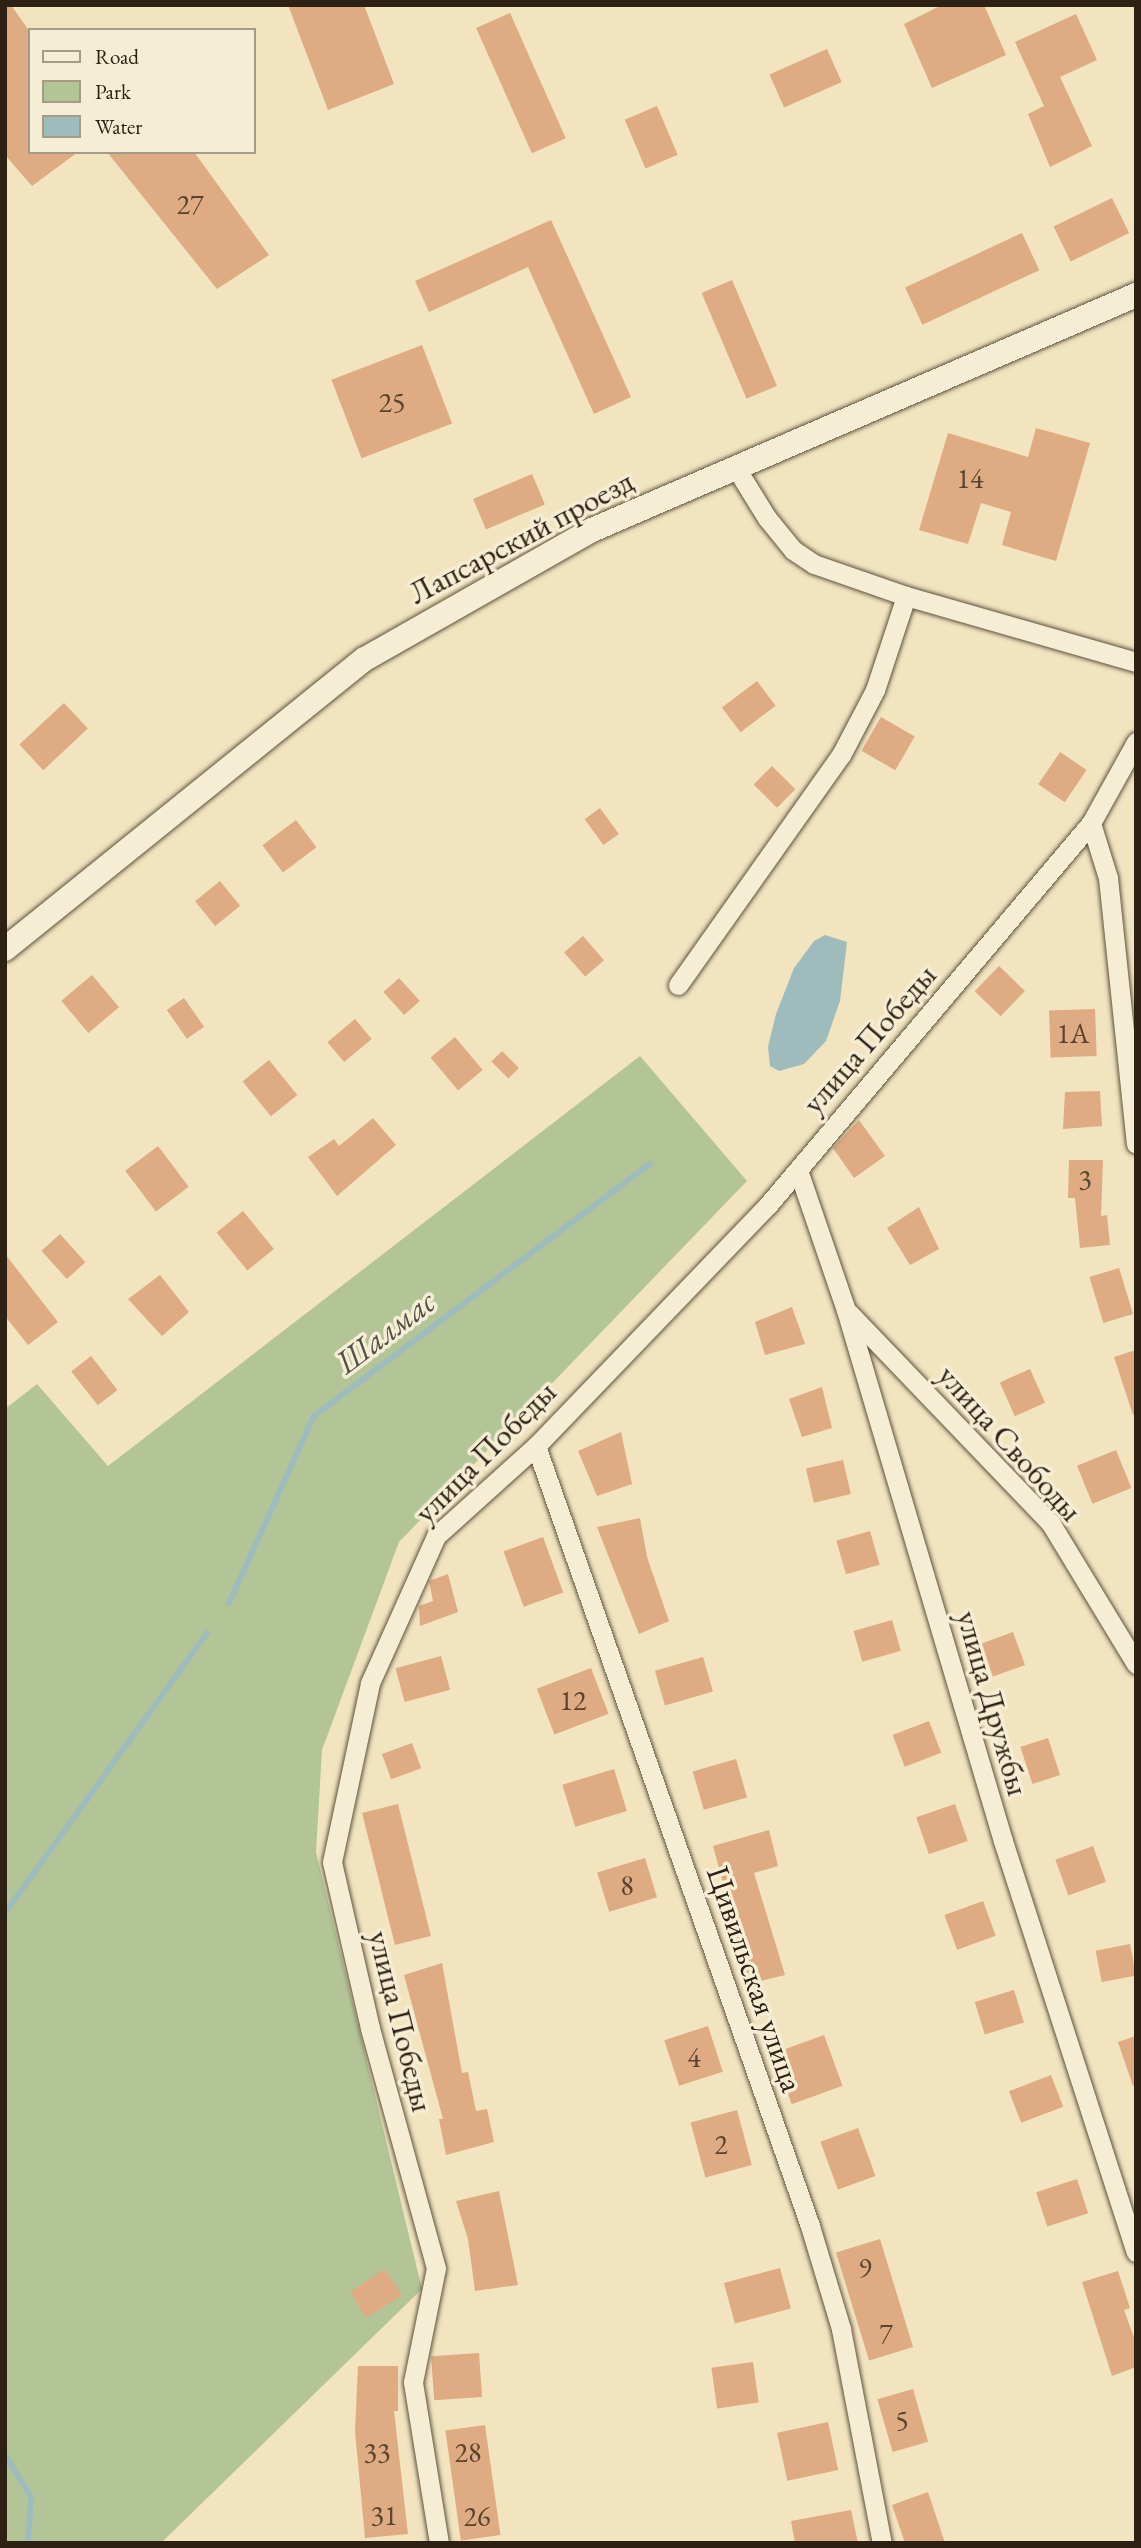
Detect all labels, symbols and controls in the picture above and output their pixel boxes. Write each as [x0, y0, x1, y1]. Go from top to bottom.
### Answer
legend [28, 28, 256, 154]
text: Road [95, 43, 139, 70]
text: Park [95, 78, 131, 105]
text: Water [95, 113, 142, 140]
house number: 27 [177, 187, 203, 221]
house number: 25 [379, 385, 405, 419]
house number: 14 [957, 461, 983, 495]
street label: Лапсарский проезд [402, 462, 640, 612]
street label: улица Победы [794, 957, 944, 1121]
house number: 1А [1057, 1016, 1089, 1050]
house number: 3 [1078, 1162, 1092, 1196]
water label: Шалмас [327, 1282, 443, 1382]
street label: улица Свободы [930, 1357, 1090, 1529]
street label: улица Победы [406, 1373, 564, 1531]
street label: улица Дружбы [948, 1606, 1038, 1800]
house number: 12 [560, 1683, 586, 1717]
street label: Цивильская улица [698, 1861, 812, 2097]
house number: 8 [620, 1868, 634, 1902]
street label: улица Победы [360, 1927, 442, 2115]
house number: 4 [687, 2040, 701, 2074]
house number: 2 [714, 2127, 728, 2161]
house number: 9 [858, 2250, 872, 2284]
house number: 7 [879, 2316, 893, 2350]
house number: 5 [895, 2403, 909, 2437]
house number: 33 [364, 2435, 390, 2469]
house number: 28 [455, 2435, 481, 2469]
house number: 31 [371, 2498, 397, 2532]
house number: 26 [464, 2499, 490, 2533]

